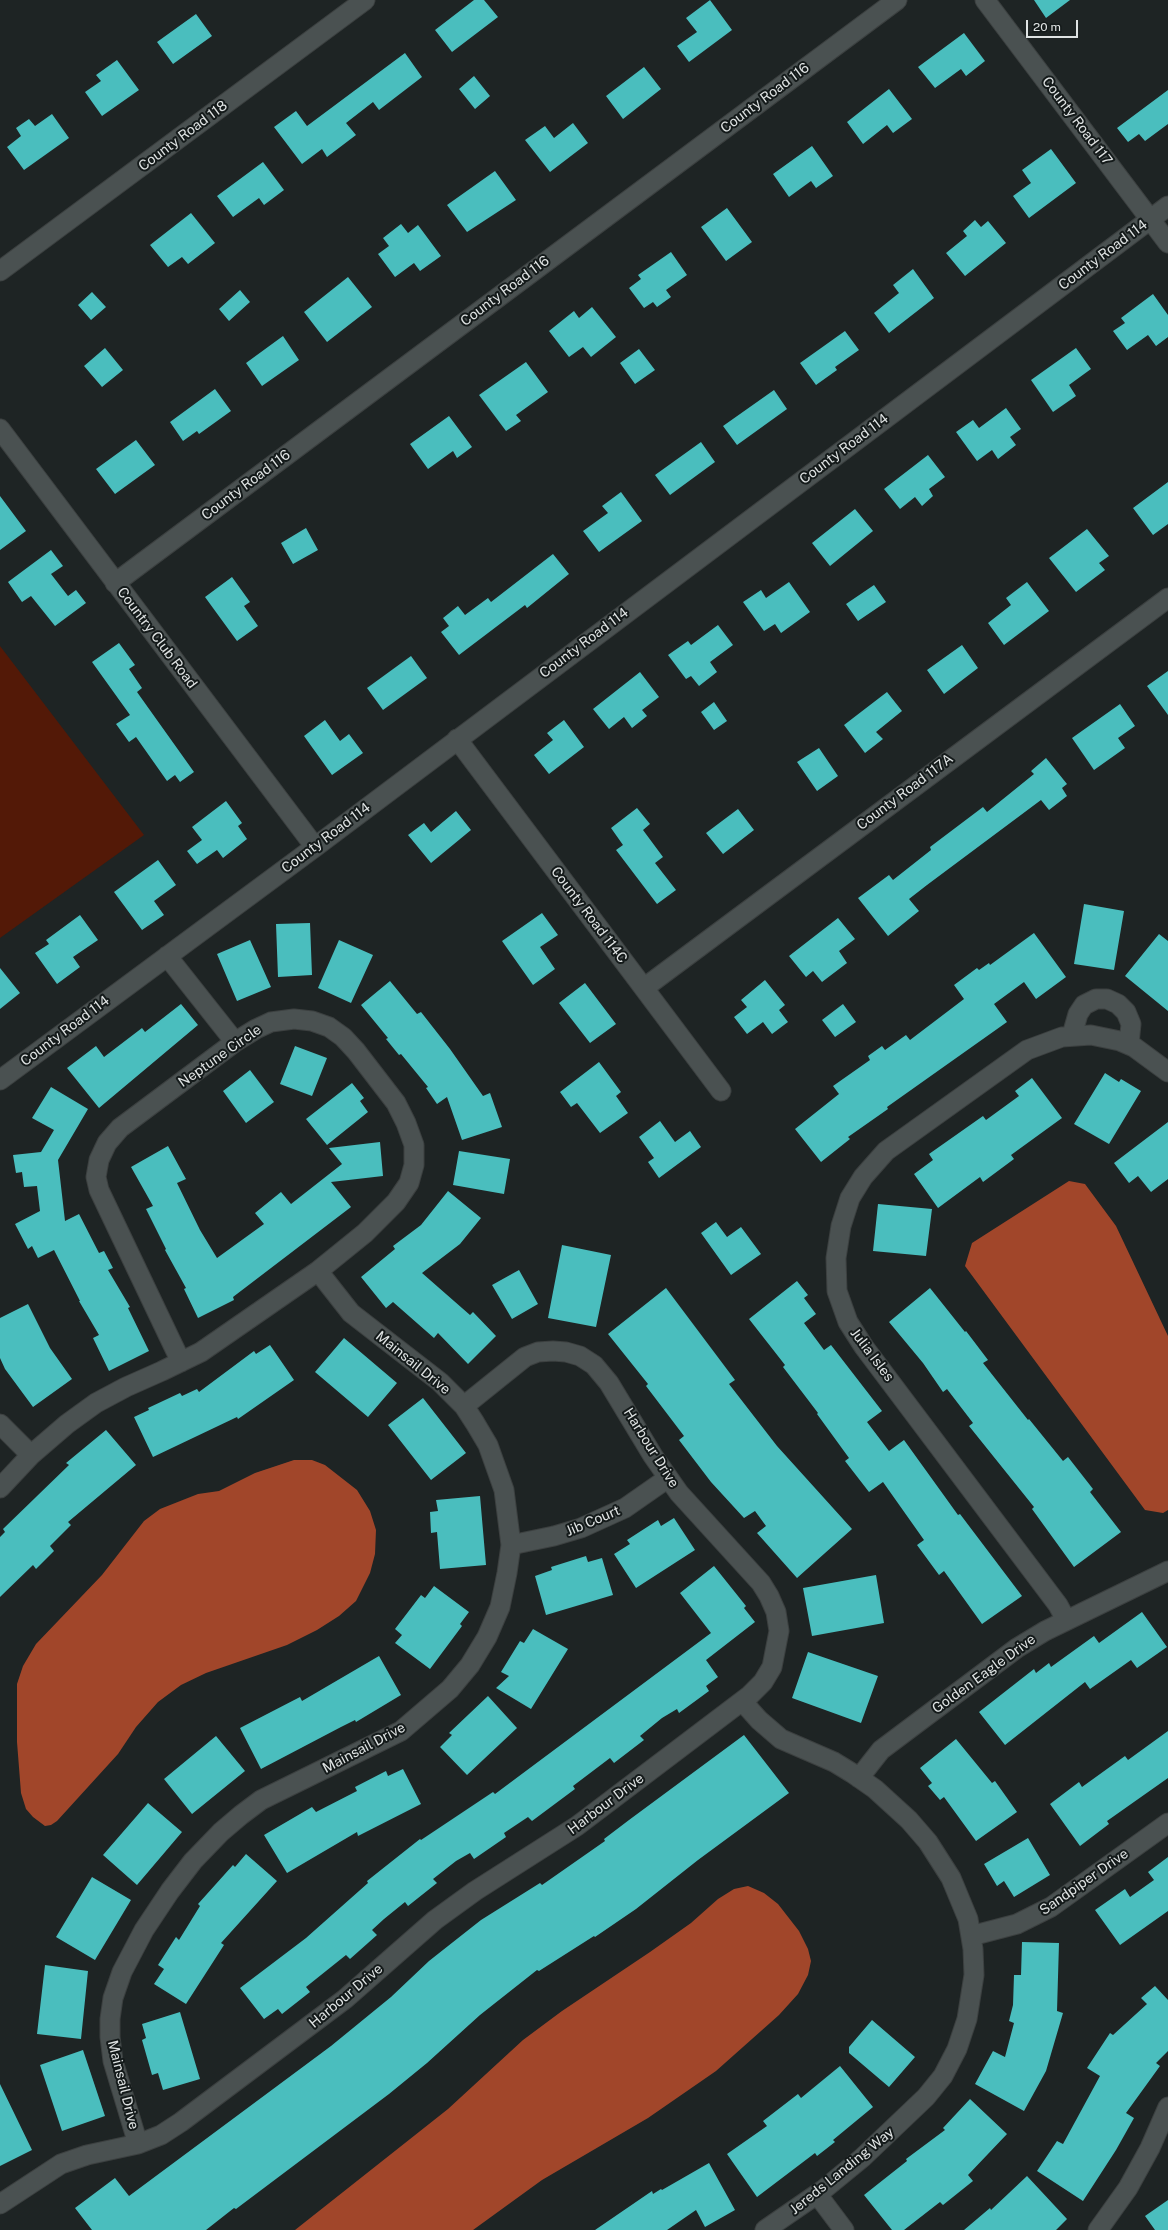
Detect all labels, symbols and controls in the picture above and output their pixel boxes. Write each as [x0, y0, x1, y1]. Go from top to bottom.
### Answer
scale bar [1028, 12, 1080, 38]
text: 20 m [1033, 20, 1061, 34]
street label: County Road 116 [717, 59, 813, 137]
street label: County Road 117 [1038, 74, 1116, 168]
street label: County Road 118 [135, 97, 231, 175]
street label: County Road 114 [1055, 216, 1151, 294]
street label: County Road 116 [457, 252, 553, 330]
street label: County Road 114 [796, 410, 892, 488]
street label: County Road 116 [198, 446, 294, 524]
street label: Country Club Road [113, 584, 201, 692]
street label: County Road 114 [536, 604, 632, 682]
street label: County Road 117A [854, 750, 956, 834]
street label: County Road 114 [278, 799, 374, 877]
street label: County Road 114C [547, 864, 631, 966]
street label: County Road 114 [17, 992, 113, 1070]
street label: Neptune Circle [175, 1021, 265, 1091]
street label: Julia Isles [847, 1325, 897, 1385]
street label: Mainsail Drive [372, 1328, 454, 1398]
street label: Harbour Drive [620, 1405, 682, 1491]
street label: Jib Court [563, 1502, 623, 1540]
street label: Golden Eagle Drive [929, 1631, 1039, 1717]
street label: Mainsail Drive [320, 1719, 408, 1777]
street label: Harbour Drive [565, 1770, 647, 1838]
street label: Sandpiper Drive [1037, 1845, 1131, 1919]
street label: Harbour Drive [306, 1960, 386, 2032]
street label: Mainsail Drive [104, 2039, 142, 2131]
street label: Jereds Landing Way [787, 2124, 897, 2218]

